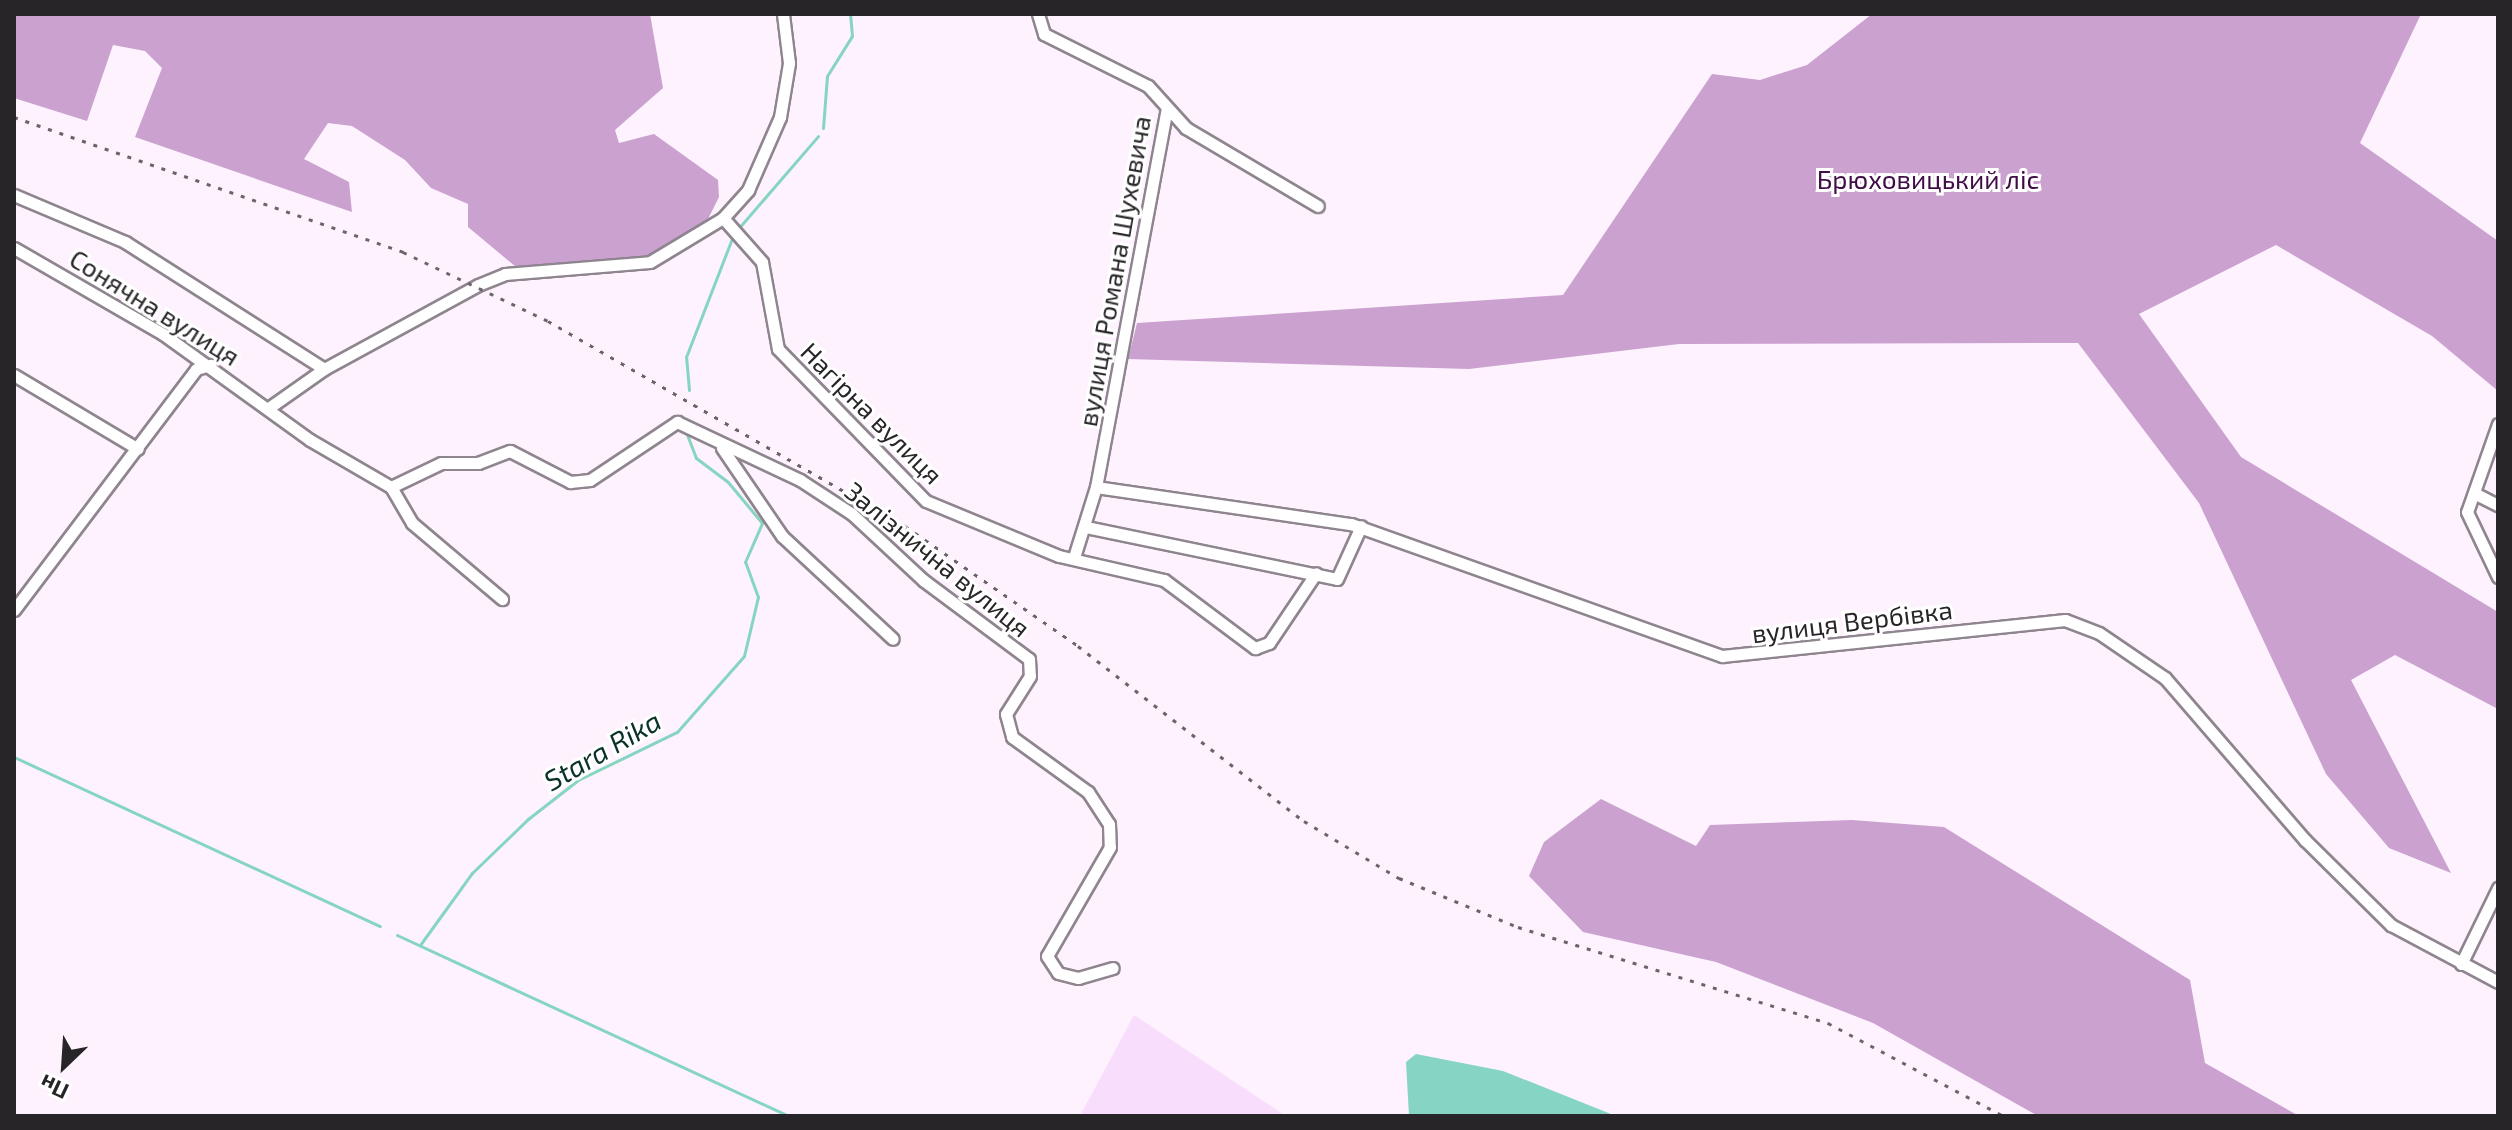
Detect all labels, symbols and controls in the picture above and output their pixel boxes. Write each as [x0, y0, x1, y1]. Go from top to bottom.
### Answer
street label: вулиця Романа Шухевича [1071, 113, 1157, 429]
park label: Брюховицький ліс [1817, 163, 2039, 195]
street label: Сонячна вулиця [64, 242, 246, 372]
street label: Нагірна вулиця [795, 336, 949, 490]
street label: Залізнична вулиця [839, 475, 1037, 643]
street label: вулиця Вербівка [1750, 593, 1954, 649]
water label: Stara Rika [537, 703, 667, 797]
north arrow [24, 1026, 104, 1106]
text: Пн [35, 1070, 72, 1106]

